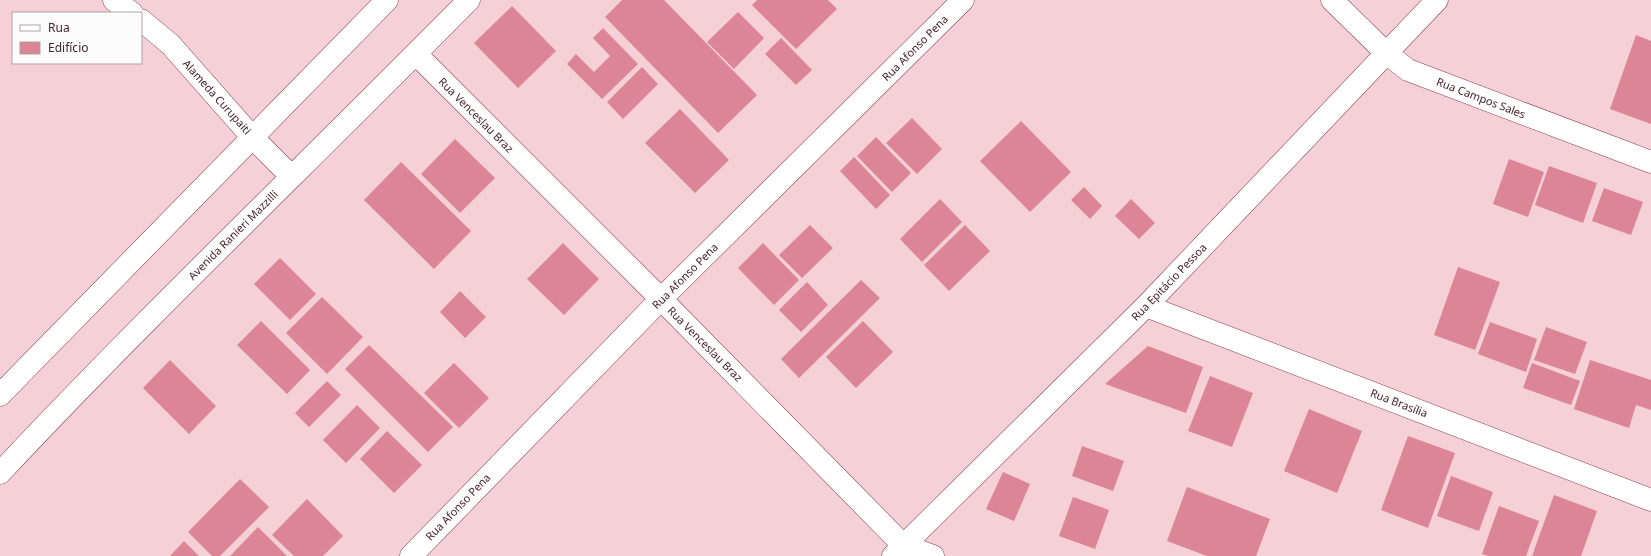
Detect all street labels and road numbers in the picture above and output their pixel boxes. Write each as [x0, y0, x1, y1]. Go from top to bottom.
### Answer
street label: Rua Afonso Pena [878, 11, 951, 84]
street label: Alameda Curupaiti [180, 56, 255, 137]
street label: Rua Venceslau Braz [436, 74, 517, 155]
street label: Rua Campos Sales [1435, 74, 1528, 121]
street label: Avenida Ranieri Mazzilli [184, 186, 281, 283]
street label: Rua Afonso Pena [648, 239, 721, 312]
street label: Rua Epitácio Pessoa [1128, 240, 1210, 324]
street label: Rua Venceslau Braz [665, 303, 746, 384]
street label: Rua Brasília [1368, 385, 1430, 420]
street label: Rua Afonso Pena [422, 470, 493, 543]

